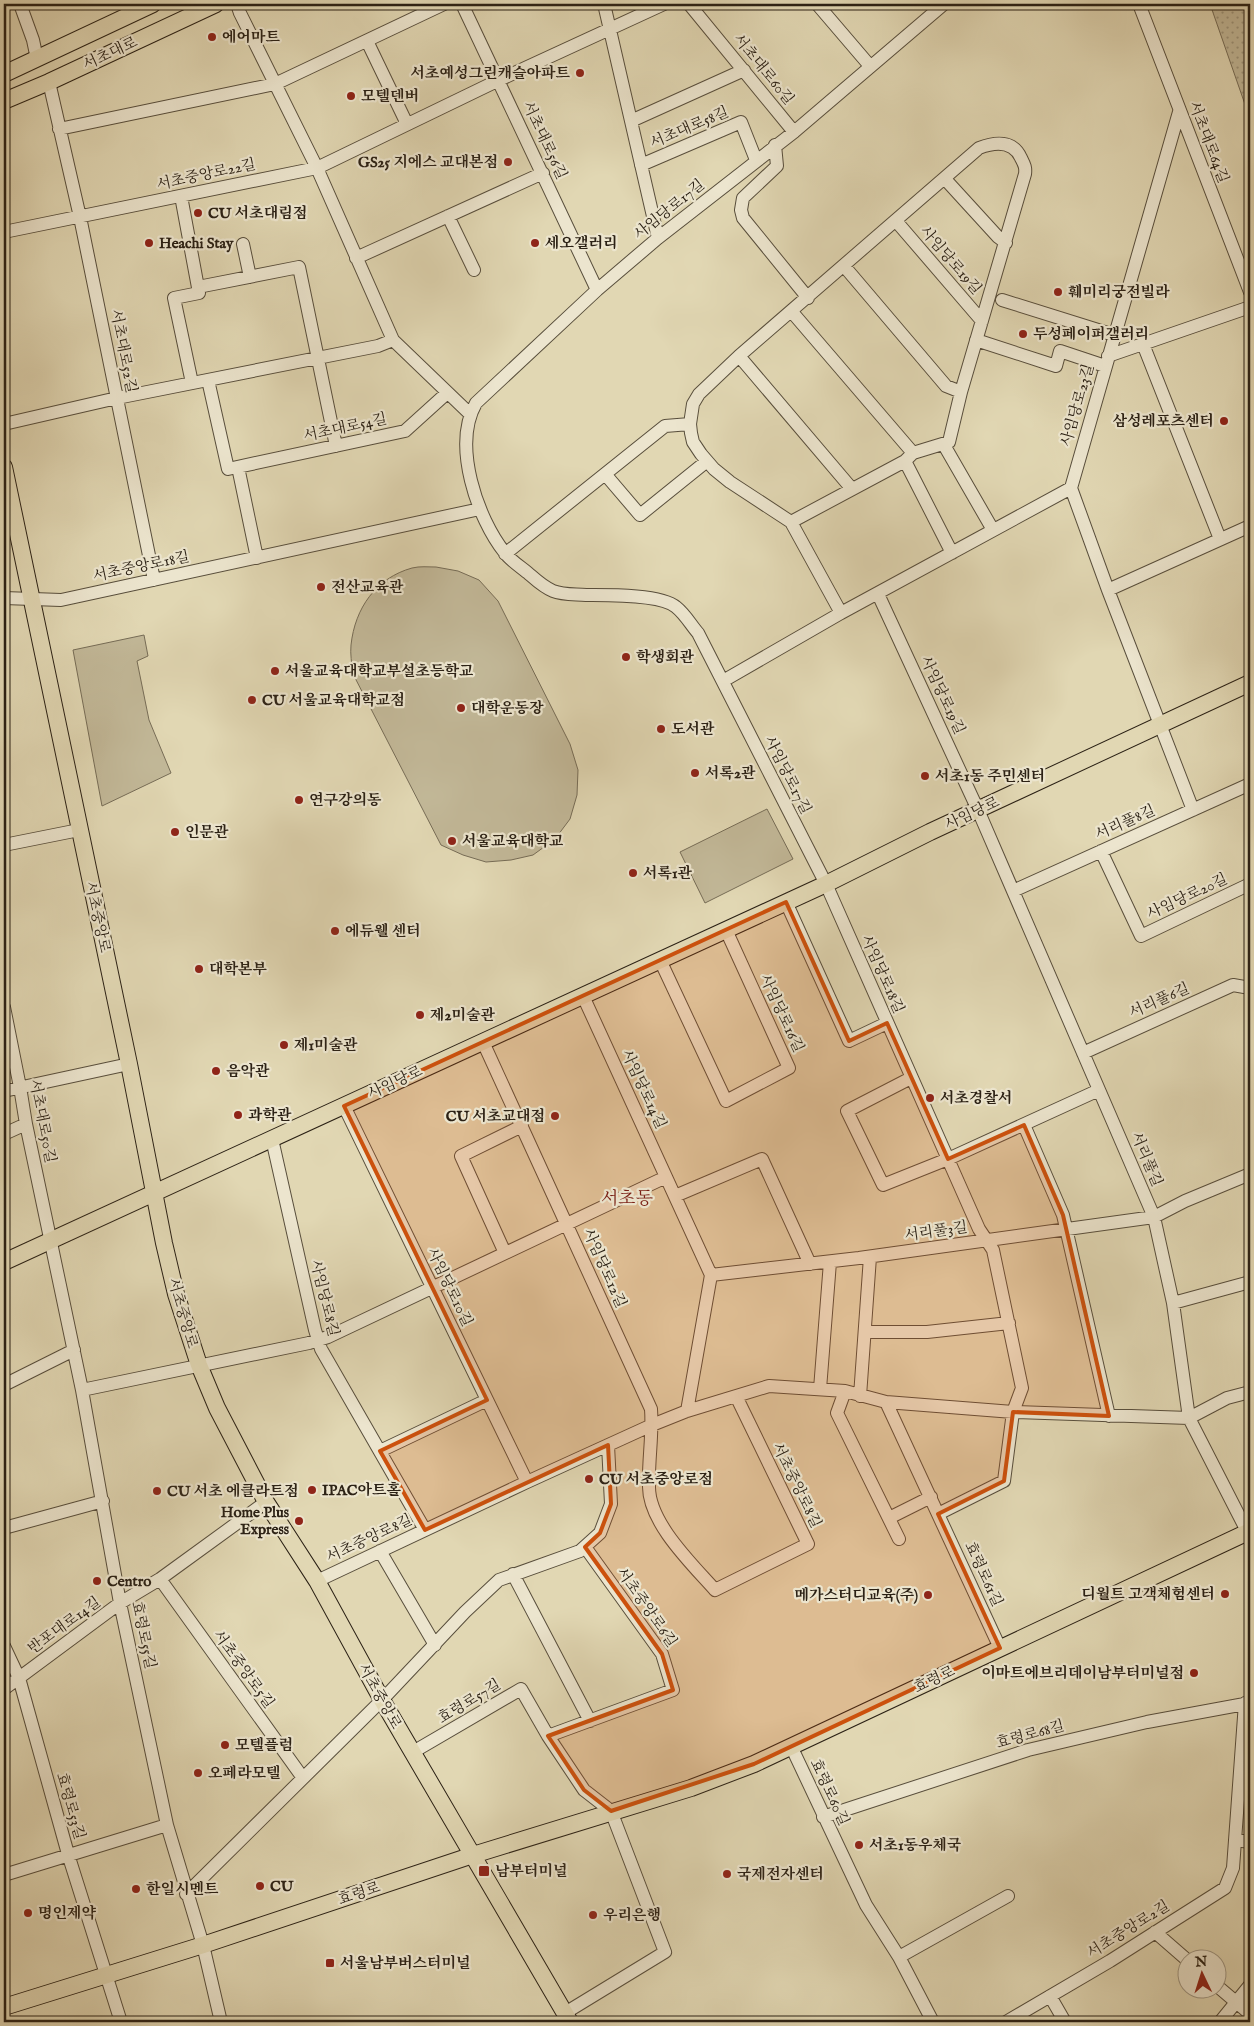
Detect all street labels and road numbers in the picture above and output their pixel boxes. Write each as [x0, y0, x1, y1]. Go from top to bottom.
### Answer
street label: 서초대로60길 [729, 30, 798, 109]
street label: 서초대로 [80, 32, 141, 74]
street label: 서초대로56길 [518, 98, 571, 182]
street label: 서초대로64길 [1184, 99, 1233, 186]
street label: 서초대로58길 [647, 102, 731, 153]
street label: 서초중앙로22길 [155, 155, 257, 194]
street label: 사임당로17길 [630, 175, 708, 244]
street label: 사임당로19길 [916, 222, 986, 298]
street label: 서초대로52길 [106, 308, 141, 395]
street label: 사임당로23길 [1057, 362, 1098, 449]
street label: 서초대로54길 [301, 409, 389, 446]
street label: 서초중앙로18길 [91, 547, 191, 586]
street label: 사임당로19길 [916, 653, 969, 738]
street label: 사임당로17길 [760, 733, 815, 817]
street label: 사임당로 [942, 792, 1003, 834]
street label: 서리풀8길 [1092, 801, 1158, 844]
street label: 사임당로20길 [1144, 869, 1231, 923]
street label: 서초중앙로 [81, 880, 114, 955]
street label: 사임당로18길 [857, 932, 908, 1016]
street label: 사임당로16길 [755, 971, 808, 1055]
street label: 서리풀6길 [1126, 979, 1192, 1022]
street label: 사임당로14길 [617, 1046, 670, 1132]
street label: 사임당로 [365, 1061, 426, 1103]
street label: 서초대로50길 [25, 1077, 60, 1165]
street label: 서리풀길 [1126, 1129, 1167, 1190]
street label: 서리풀3길 [903, 1218, 969, 1245]
street label: 사임당로12길 [579, 1225, 631, 1311]
street label: 사임당로10길 [422, 1245, 477, 1330]
street label: 사임당로8길 [306, 1258, 343, 1338]
street label: 서초중앙로 [163, 1276, 202, 1351]
street label: 서초중앙로8길 [768, 1439, 825, 1531]
street label: 서초중앙로8길 [323, 1510, 415, 1567]
street label: 효령로61길 [960, 1539, 1007, 1610]
street label: 서초중앙로6길 [612, 1564, 681, 1651]
street label: 반포대로14길 [24, 1593, 104, 1658]
street label: 효령로55길 [127, 1599, 160, 1671]
street label: 서초중앙로5길 [209, 1626, 278, 1712]
street label: 서초중앙로 [354, 1660, 406, 1733]
street label: 효령로 [910, 1661, 958, 1697]
street label: 효령로57길 [434, 1675, 504, 1728]
street label: 효령로68길 [994, 1716, 1066, 1753]
street label: 효령로60길 [806, 1756, 853, 1829]
street label: 효령로53길 [52, 1770, 89, 1842]
street label: 효령로 [336, 1878, 383, 1909]
street label: 서초중앙로2길 [1083, 1896, 1173, 1962]

